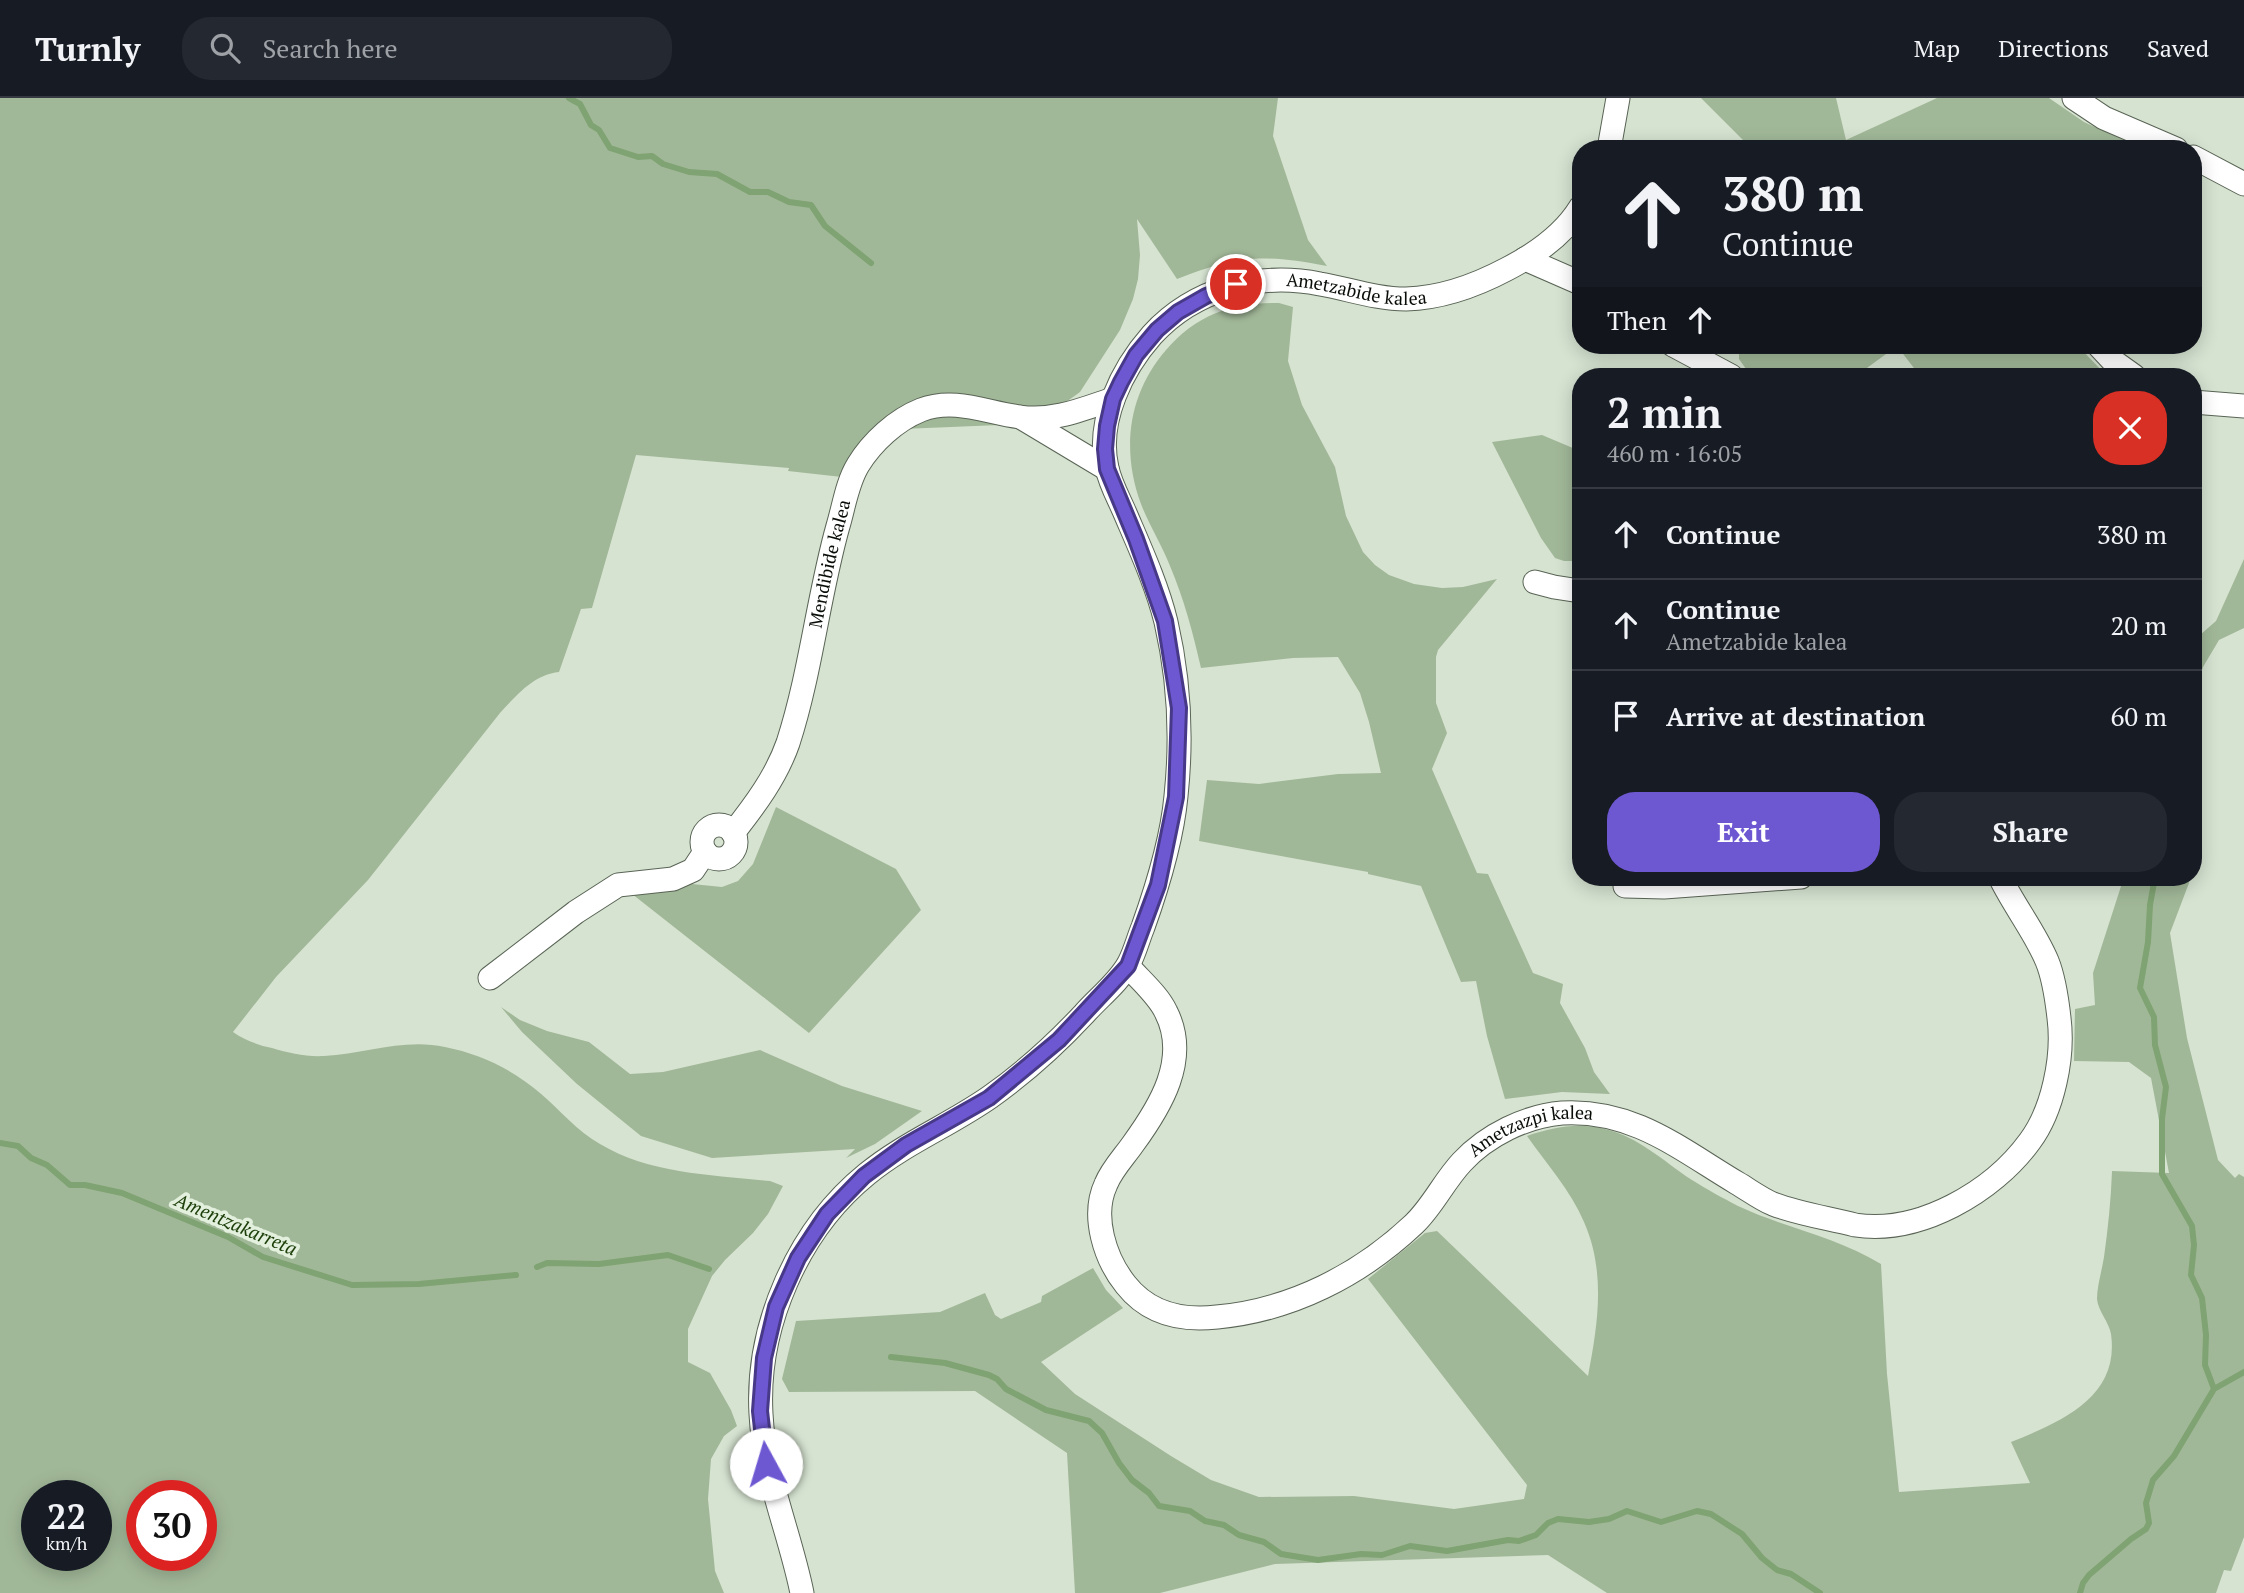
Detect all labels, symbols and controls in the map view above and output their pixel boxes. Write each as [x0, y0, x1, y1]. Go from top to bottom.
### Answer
search box [182, 17, 672, 80]
text: Turnly [35, 27, 140, 70]
icon: search [206, 29, 244, 67]
text: Search here [262, 31, 398, 65]
text: Map [1914, 32, 1960, 64]
text: Directions [1998, 32, 2109, 64]
text: Saved [2147, 32, 2209, 64]
text: 380 m [1722, 160, 1864, 225]
icon: ahead [1607, 168, 1698, 259]
text: Continue [1722, 223, 1854, 265]
pin [1206, 254, 1266, 314]
icon: arrive [1217, 265, 1255, 303]
street label: Ametzabide kalea [1286, 267, 1428, 310]
icon: ahead [1681, 301, 1719, 339]
text: Then [1607, 303, 1667, 337]
text: 2 min [1607, 384, 1722, 440]
button: close [2093, 391, 2167, 465]
text: 460 m · 16:05 [1607, 438, 1742, 469]
street label: Mendibide kalea [803, 497, 855, 630]
icon: ahead [1607, 515, 1645, 553]
text: Continue [1666, 517, 1780, 551]
text: 380 m [2097, 517, 2167, 551]
text: Continue [1666, 592, 1780, 626]
icon: ahead [1607, 606, 1645, 644]
text: 20 m [2111, 608, 2167, 642]
text: Ametzabide kalea [1666, 626, 1847, 657]
icon: arrive [1607, 697, 1645, 735]
text: Arrive at destination [1666, 699, 1925, 733]
text: 60 m [2111, 699, 2167, 733]
button: Exit [1607, 792, 1880, 872]
button: Share [1894, 792, 2167, 872]
street label: Ametzazpi kalea [1463, 1100, 1594, 1162]
water label: Amentzakarreta [170, 1186, 301, 1261]
position arrow [729, 1427, 803, 1501]
speed limit sign: 30 [126, 1480, 217, 1571]
text: 22 [47, 1493, 86, 1539]
text: km/h [46, 1531, 87, 1555]

